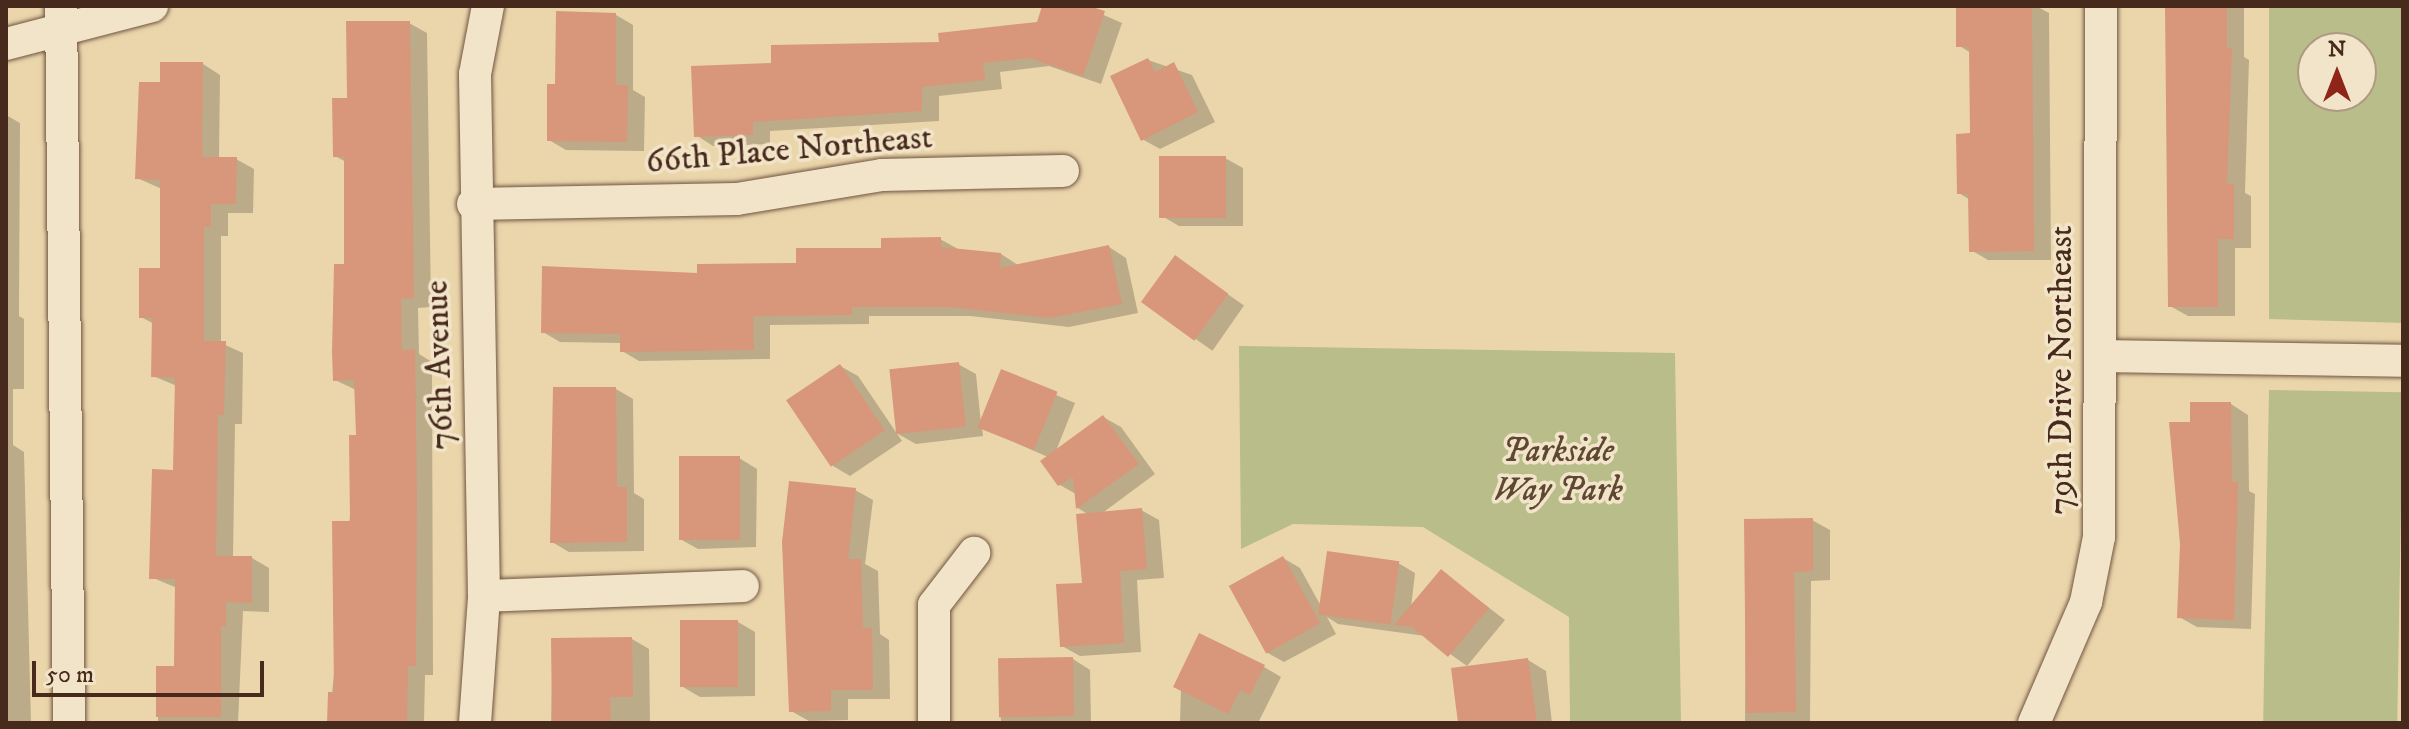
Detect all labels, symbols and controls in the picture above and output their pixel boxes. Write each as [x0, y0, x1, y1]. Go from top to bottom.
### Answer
north arrow [2297, 32, 2377, 112]
text: N [2328, 36, 2346, 63]
street label: 66th Place Northeast [644, 117, 934, 183]
street label: 79th Drive Northeast [2042, 225, 2082, 515]
street label: 76th Avenue [417, 280, 463, 450]
park label: Parkside Way Park [1493, 431, 1623, 510]
scale bar [36, 645, 268, 695]
text: 50 m [46, 660, 94, 690]

